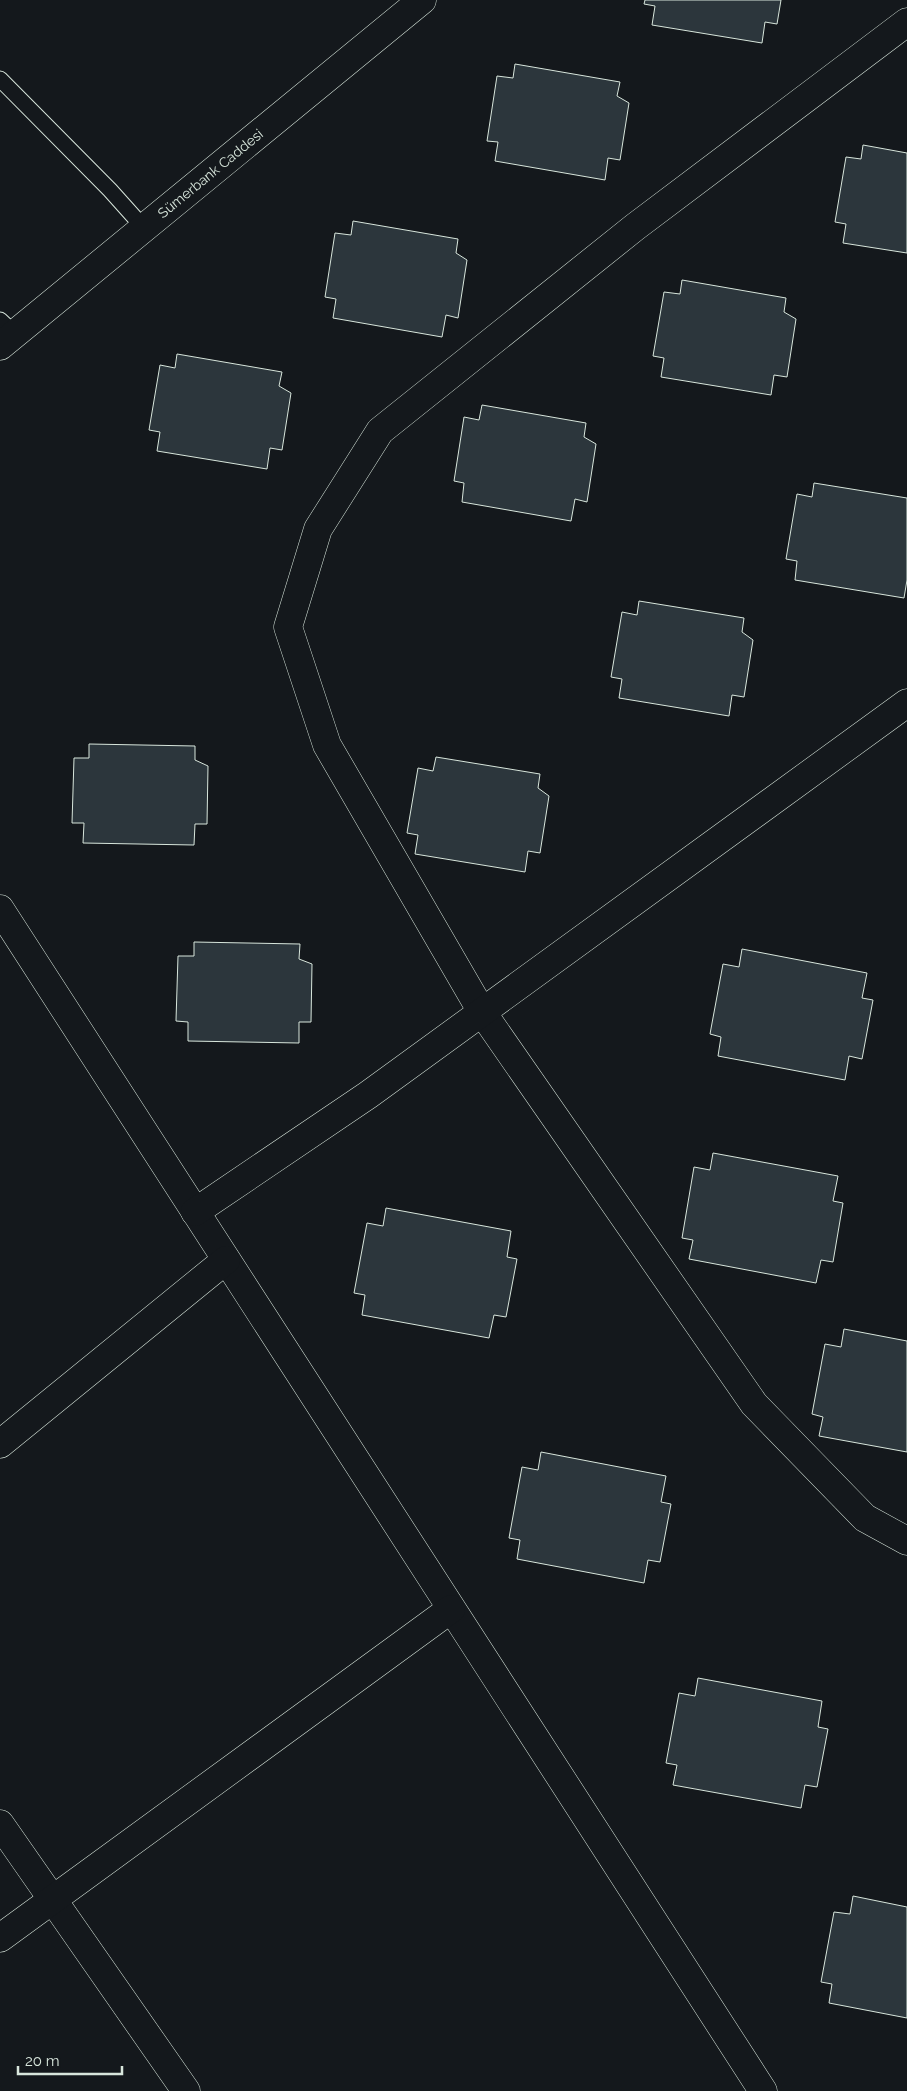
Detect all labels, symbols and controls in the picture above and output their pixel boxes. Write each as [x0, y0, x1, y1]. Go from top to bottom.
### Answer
street label: Sümerbank Caddesi [155, 126, 266, 221]
scale bar [18, 2044, 121, 2076]
text: 20 m [25, 2052, 60, 2070]

